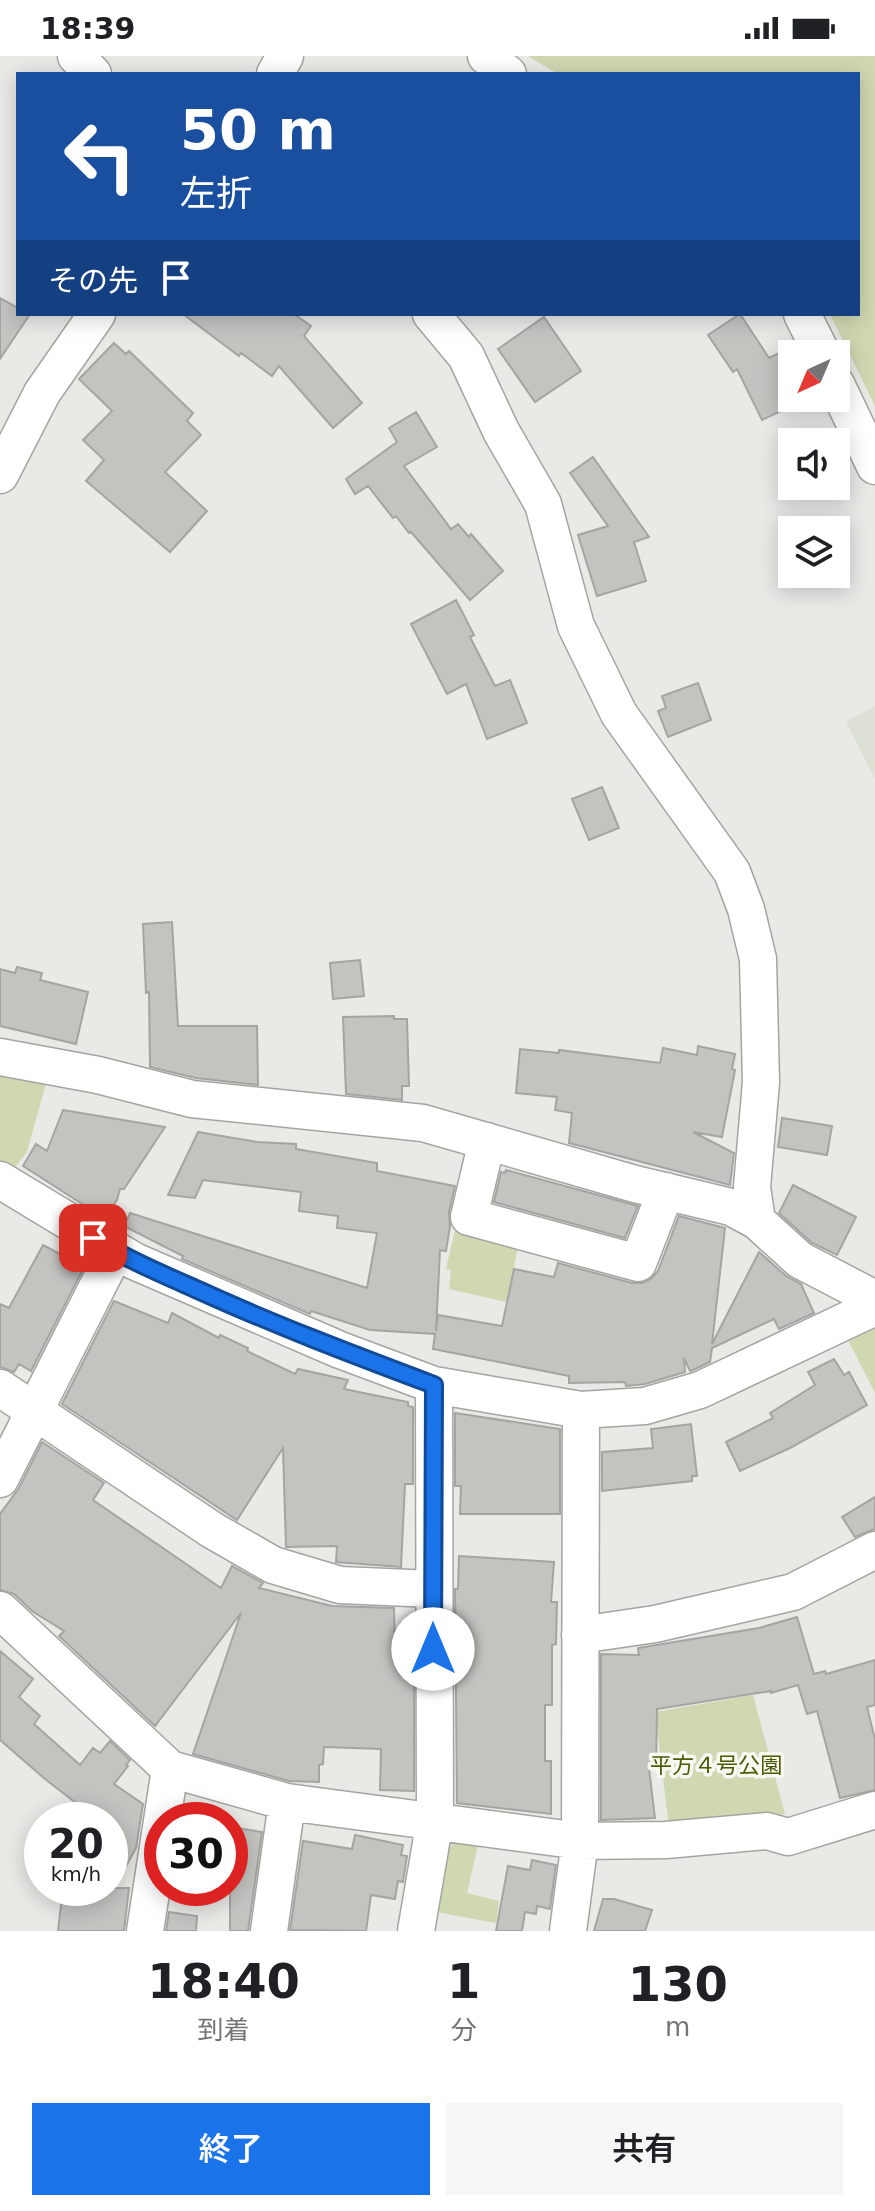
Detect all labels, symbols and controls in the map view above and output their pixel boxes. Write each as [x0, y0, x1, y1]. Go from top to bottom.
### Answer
text: 18:39 [40, 11, 136, 46]
text: 50 m [180, 97, 336, 162]
icon: left [48, 104, 152, 208]
text: 左折 [180, 173, 252, 214]
icon: arrive [154, 256, 198, 300]
text: その先 [48, 263, 138, 298]
north arrow [778, 340, 850, 412]
map controls [778, 340, 850, 588]
button: sound [778, 428, 850, 500]
button: layers [778, 516, 850, 588]
pin [59, 1204, 127, 1272]
icon: arrive [71, 1216, 115, 1260]
position arrow [391, 1607, 475, 1691]
park label: 平方４号公園 [650, 1753, 782, 1778]
speed limit sign: 30 [144, 1802, 248, 1906]
text: 20 [48, 1821, 104, 1867]
text: km/h [51, 1862, 101, 1886]
text: 18:40 [147, 1953, 300, 2009]
text: 1 [447, 1953, 480, 2009]
text: 130 [628, 1956, 728, 2012]
text: m [665, 2012, 690, 2042]
text: 到着 [198, 2015, 250, 2045]
text: 分 [451, 2015, 477, 2045]
button: 終了 [32, 2103, 430, 2195]
button: 共有 [446, 2103, 843, 2195]

